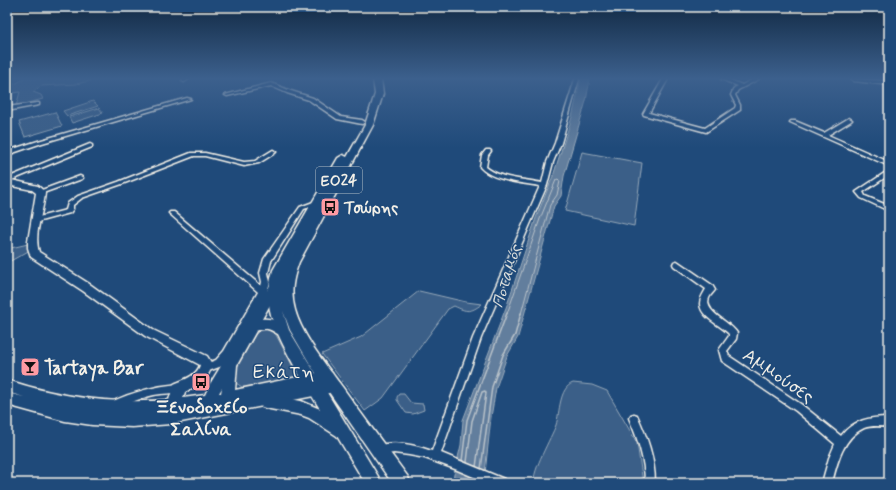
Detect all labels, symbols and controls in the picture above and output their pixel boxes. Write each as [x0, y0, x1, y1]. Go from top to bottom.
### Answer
road number: ΕΟ24 [316, 167, 362, 193]
bus stop icon: Τσώρης [319, 196, 341, 218]
place label: Τσώρης [343, 198, 398, 219]
water label: Ποταμός [487, 241, 527, 310]
street label: Αμμούσες [737, 343, 819, 409]
bar icon: Tartaya Bar [19, 356, 41, 378]
place label: Tartaya Bar [44, 356, 145, 382]
district label: Εκάτη [253, 359, 315, 386]
bus stop icon: Ξενοδοχείο Σαλίνα [190, 371, 212, 393]
place label: Ξενοδοχείο Σαλίνα [154, 395, 248, 442]

